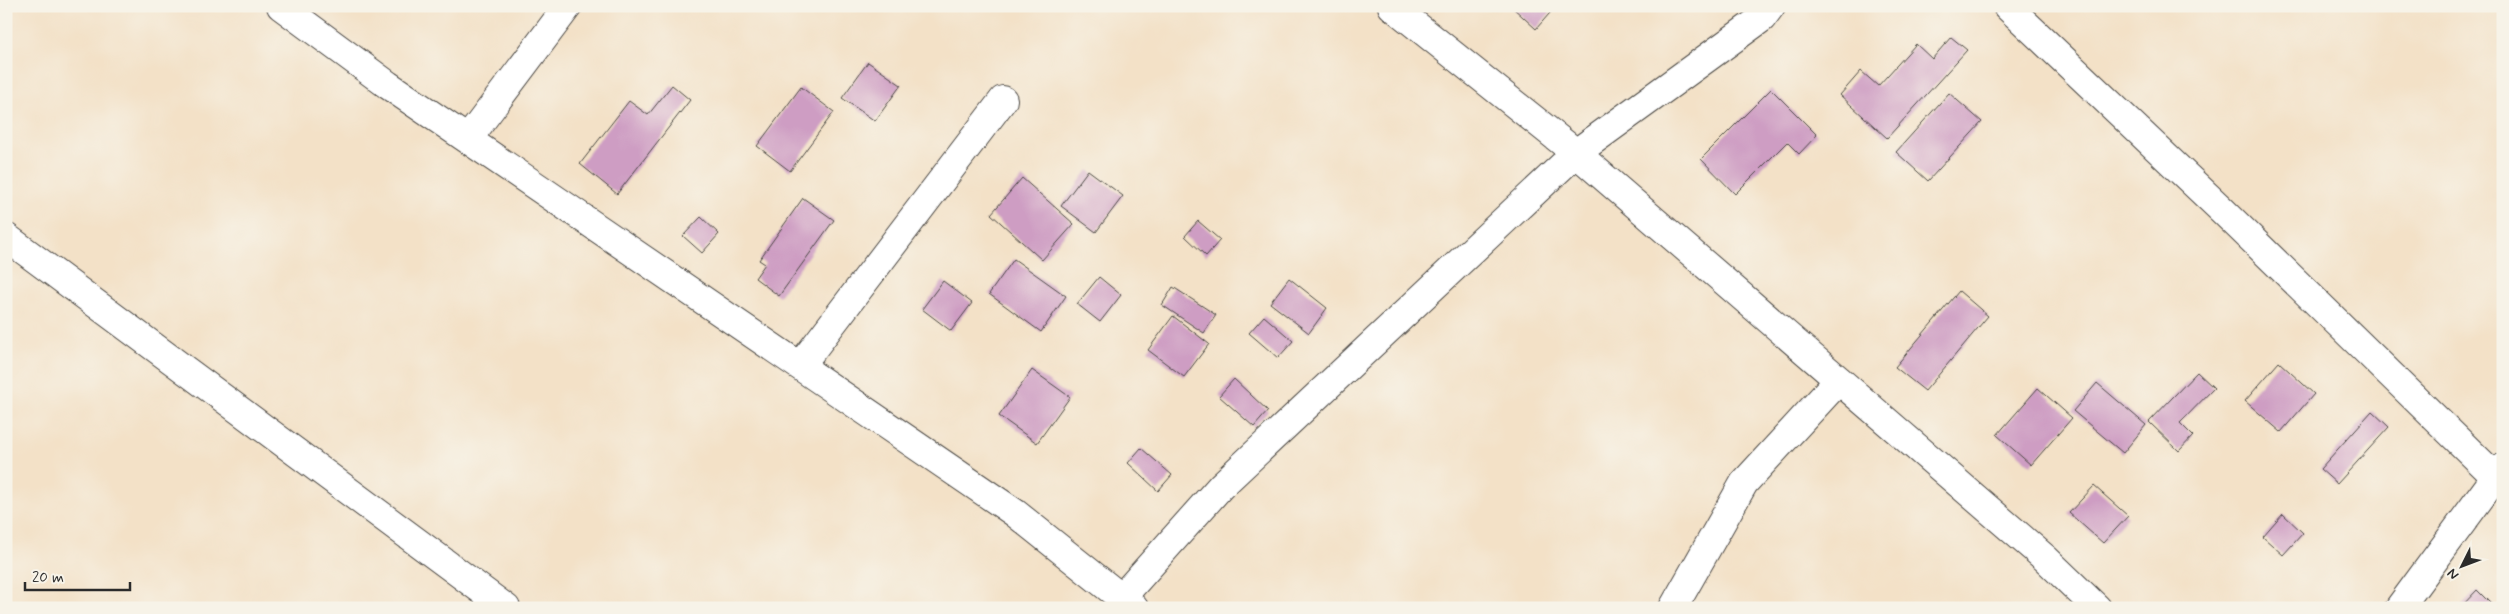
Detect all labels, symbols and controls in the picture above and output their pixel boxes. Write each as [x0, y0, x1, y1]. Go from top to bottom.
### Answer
north arrow [2436, 542, 2486, 592]
scale bar [25, 559, 130, 591]
text: N [2443, 565, 2463, 584]
text: 20 m [32, 568, 64, 588]

